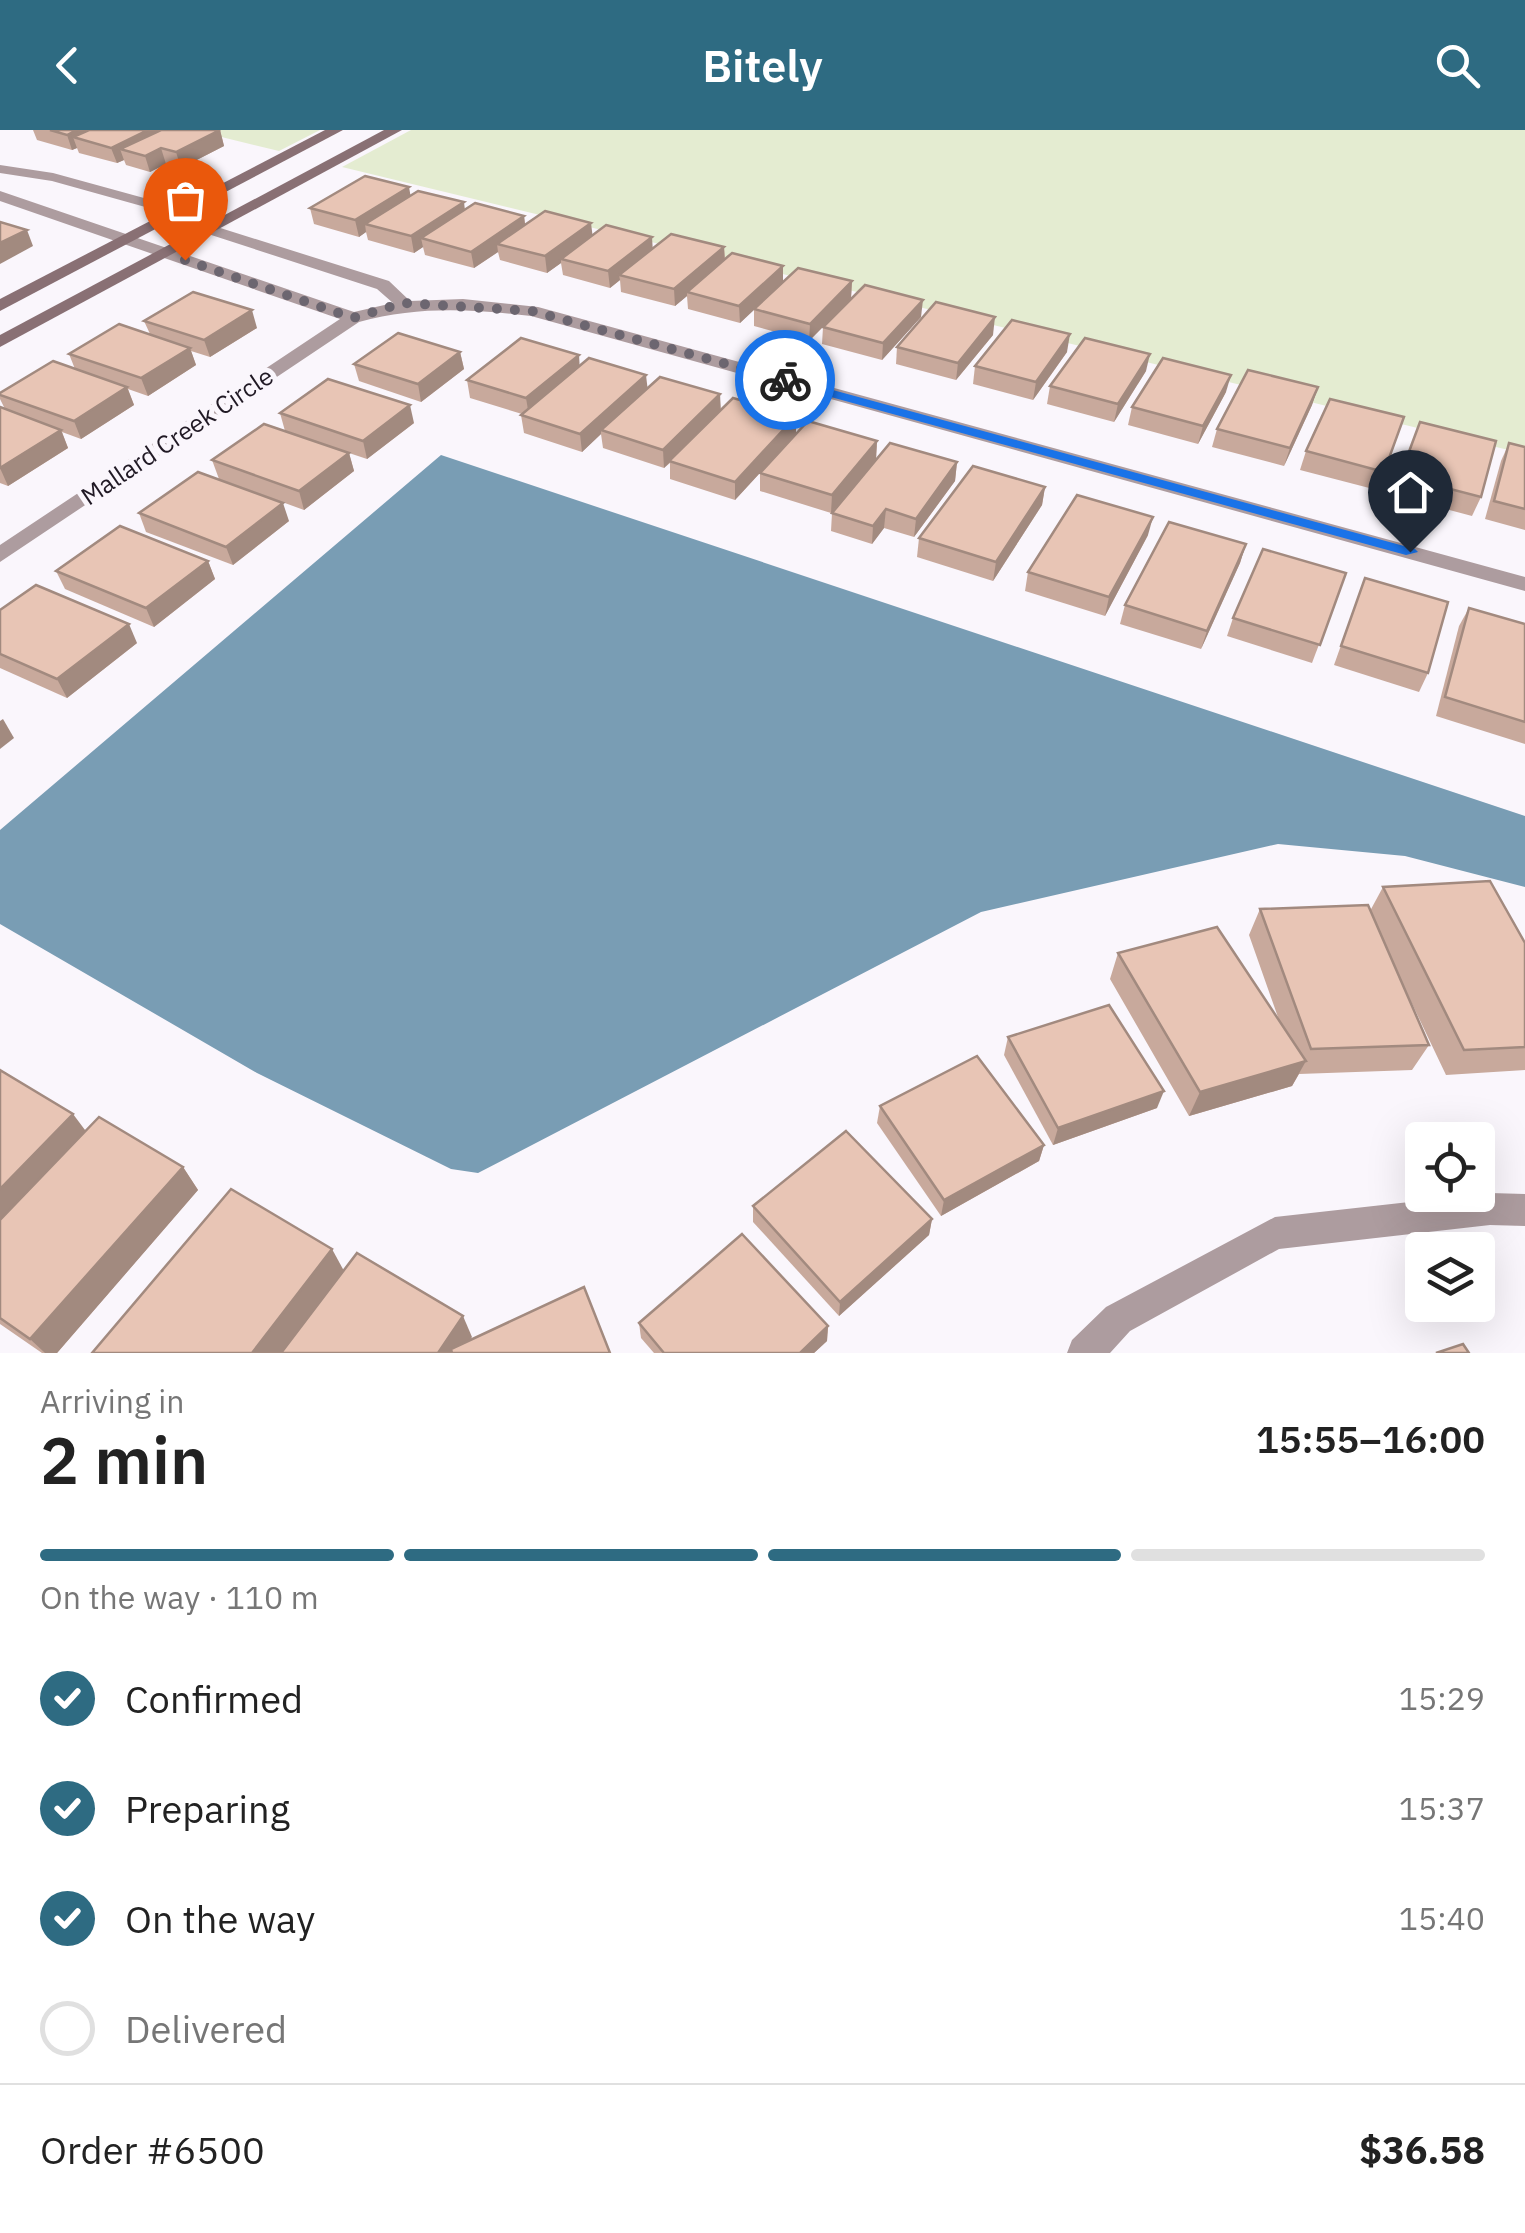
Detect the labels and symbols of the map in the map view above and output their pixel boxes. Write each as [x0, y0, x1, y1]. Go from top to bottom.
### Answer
pin [143, 158, 228, 261]
courier [735, 330, 835, 430]
street label: Mallard Creek Circle [74, 359, 279, 512]
pin [1368, 450, 1453, 553]

